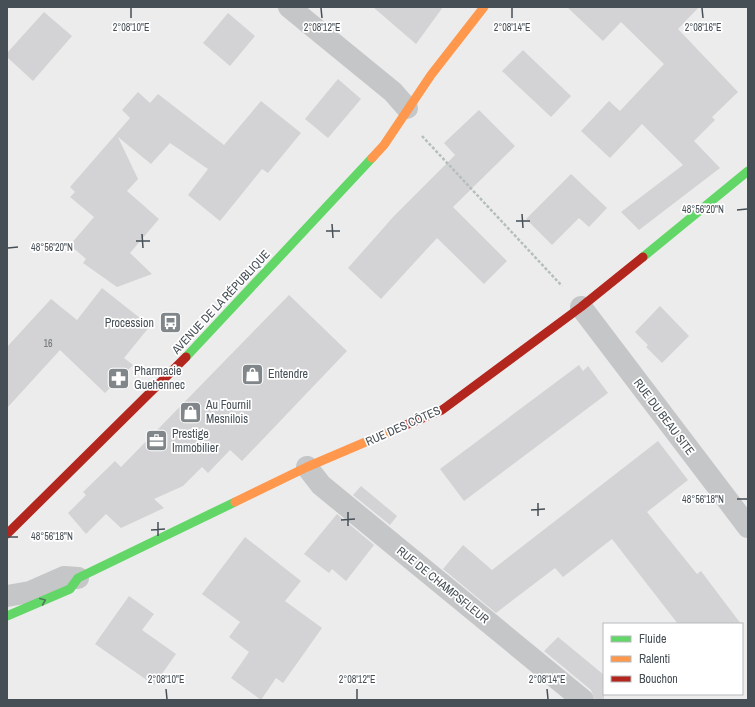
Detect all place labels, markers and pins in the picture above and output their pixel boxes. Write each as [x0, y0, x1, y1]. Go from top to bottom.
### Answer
bus stop icon: Procession [157, 310, 183, 336]
place label: Procession [105, 315, 154, 331]
shop icon: Entendre [240, 361, 266, 387]
place label: Pharmacie Guehennec [134, 363, 185, 393]
pharmacy icon: Pharmacie Guehennec [105, 365, 131, 391]
place label: Entendre [268, 366, 308, 382]
place label: Au Fournil Mesnilois [205, 397, 251, 427]
shop icon: Au Fournil Mesnilois [177, 399, 203, 425]
place label: Prestige Immobilier [172, 426, 219, 456]
office icon: Prestige Immobilier [144, 428, 170, 454]

